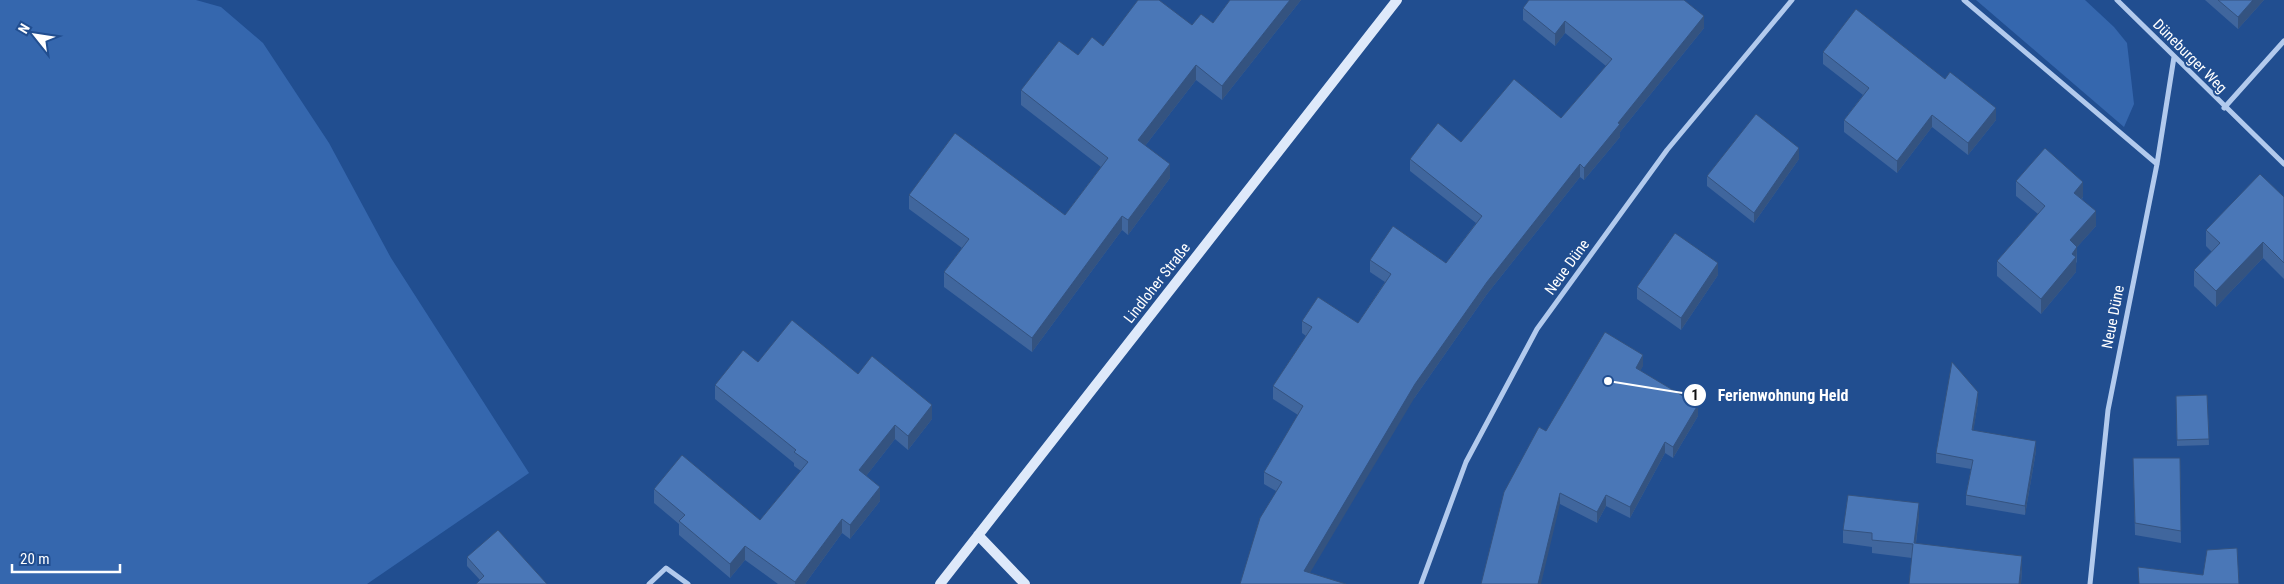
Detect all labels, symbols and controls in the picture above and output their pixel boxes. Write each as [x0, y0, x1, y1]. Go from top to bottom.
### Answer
north arrow [10, 10, 60, 60]
street label: Düneburger Weg [2149, 15, 2231, 97]
text: N [15, 21, 33, 36]
street label: Neue Düne [1541, 236, 1593, 298]
street label: Lindloher Straße [1120, 239, 1194, 327]
street label: Neue Düne [2098, 284, 2128, 350]
callout: Ferienwohnung Held [1682, 380, 1858, 411]
text: 1 [1691, 386, 1699, 404]
text: Ferienwohnung Held [1718, 386, 1848, 405]
scale bar [12, 542, 120, 574]
text: 20 m [20, 550, 50, 568]

